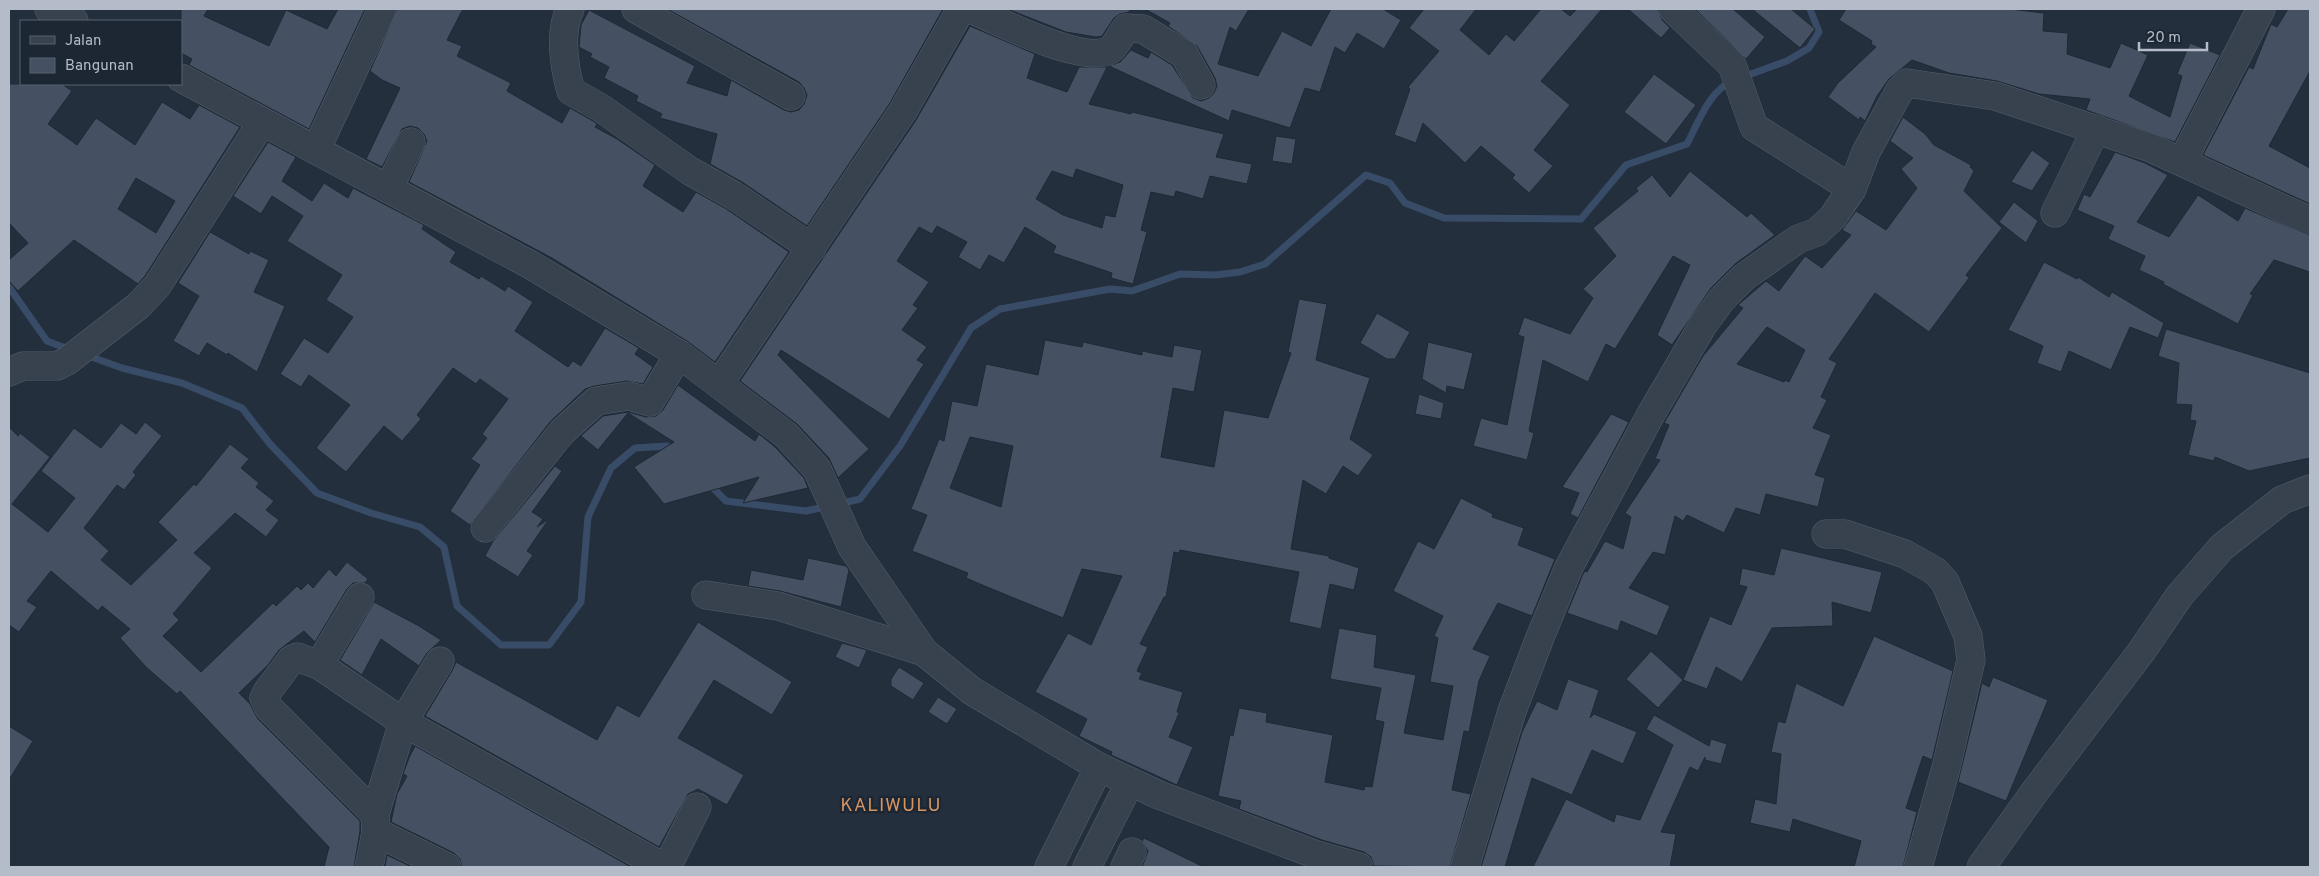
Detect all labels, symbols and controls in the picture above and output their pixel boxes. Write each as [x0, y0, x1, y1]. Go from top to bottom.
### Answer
legend [20, 20, 182, 85]
scale bar [2139, 20, 2206, 52]
text: 20 m [2146, 29, 2181, 48]
text: Jalan [65, 32, 102, 51]
text: Bangunan [65, 57, 134, 76]
district label: KALIWULU [840, 794, 942, 818]

